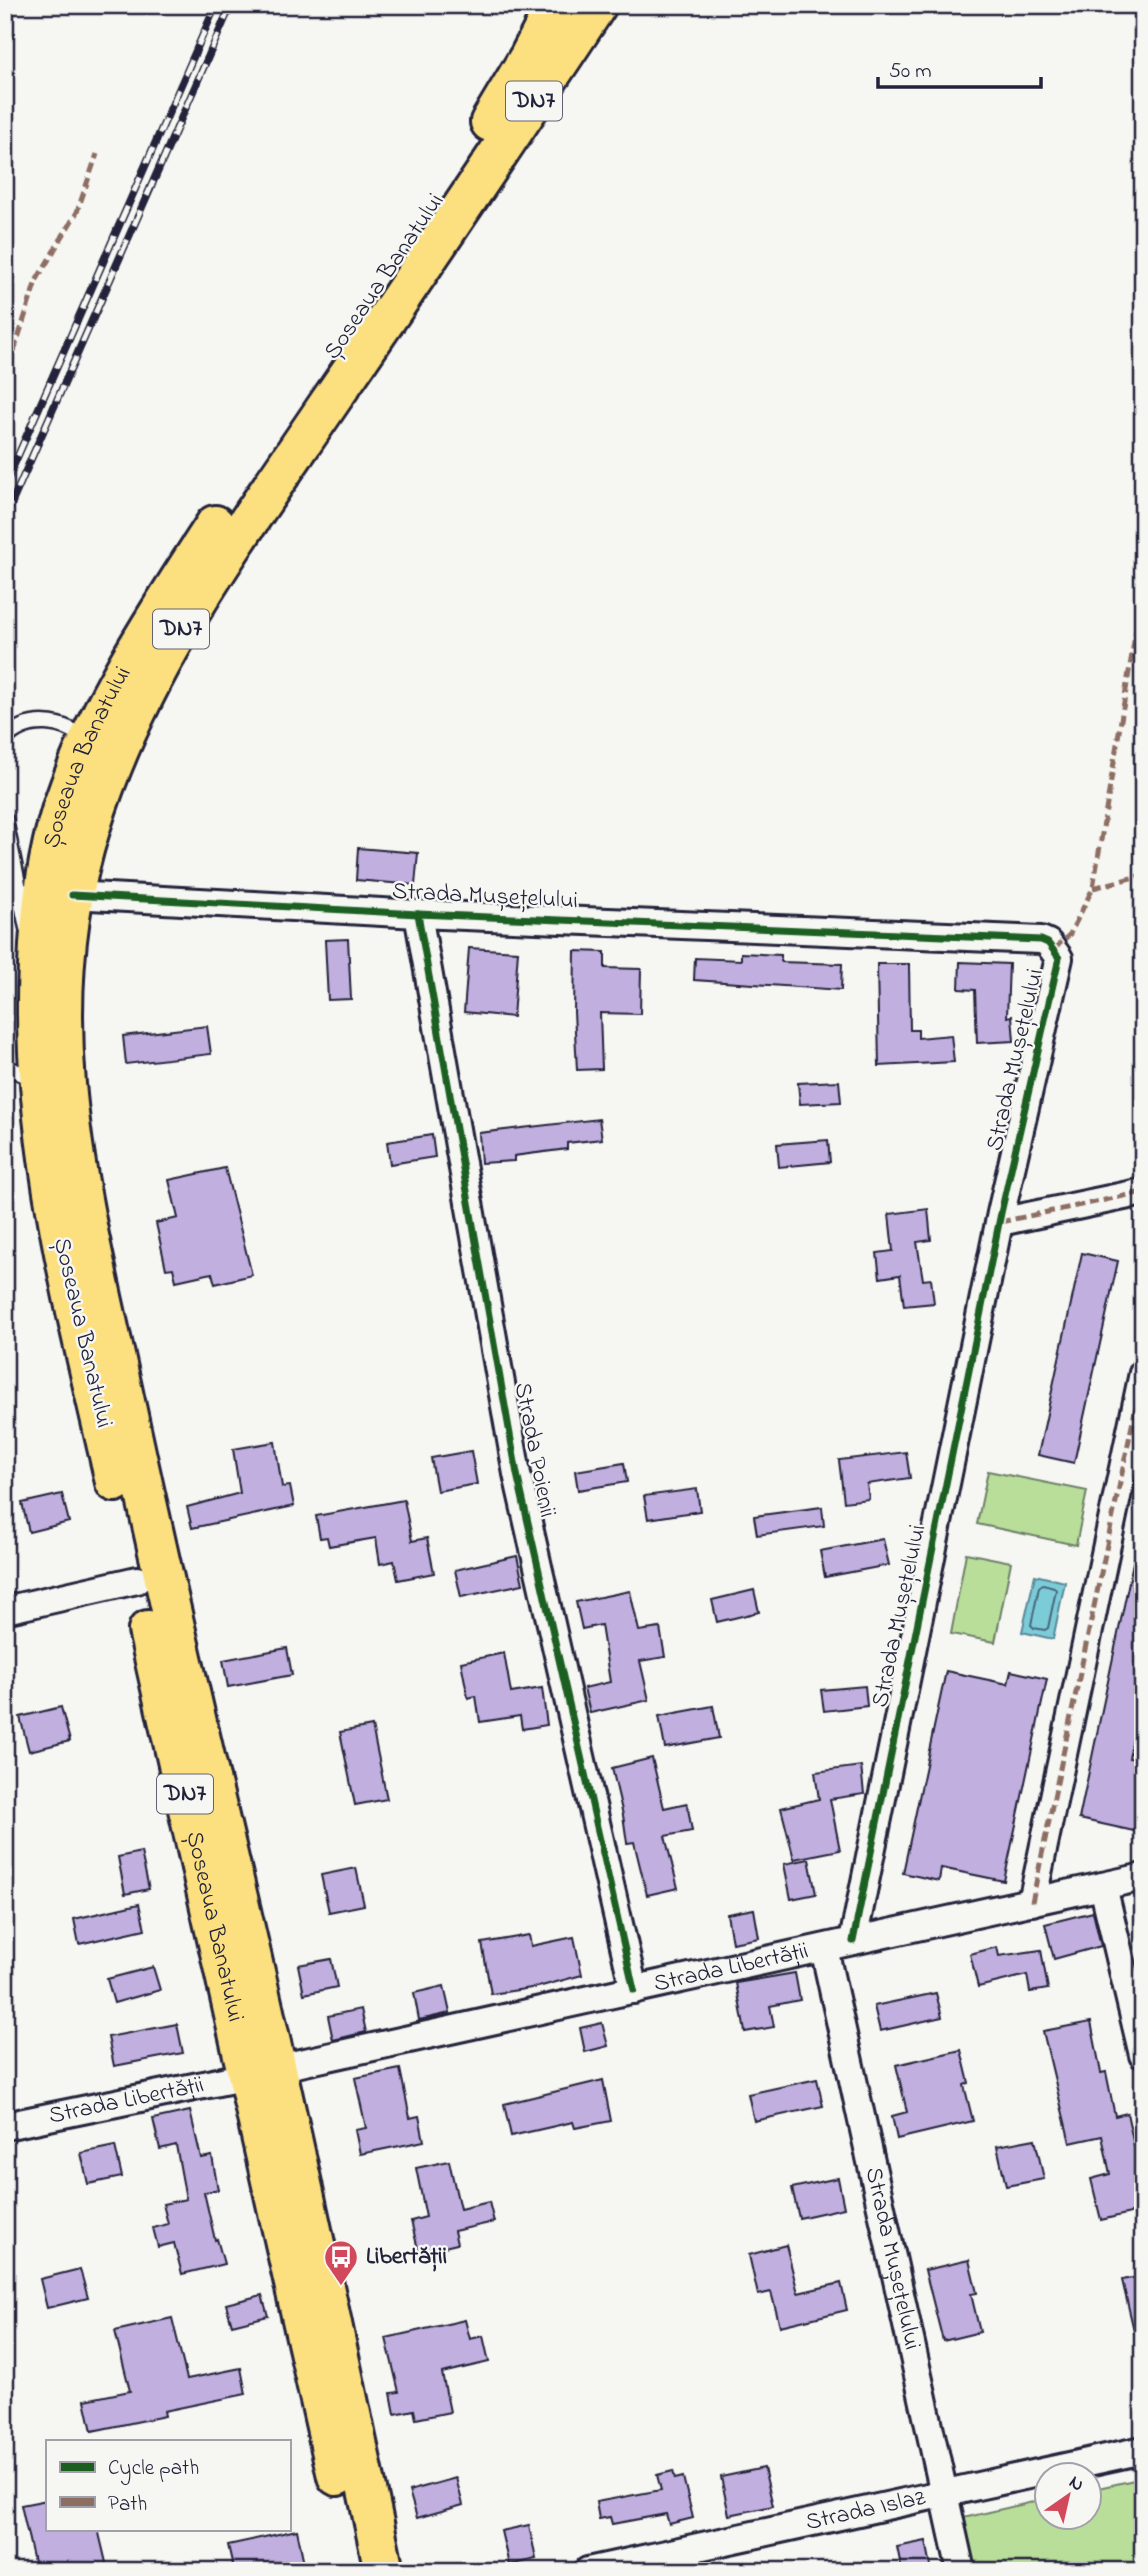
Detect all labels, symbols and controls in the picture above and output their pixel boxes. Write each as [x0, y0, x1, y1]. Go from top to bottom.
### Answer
scale bar [878, 46, 1041, 90]
text: 50 m [889, 57, 932, 87]
road number: DN7 [506, 82, 562, 120]
street label: Șoseaua Banatului [316, 187, 454, 367]
road number: DN7 [153, 610, 209, 649]
street label: Șoseaua Banatului [35, 660, 141, 852]
street label: Strada Mușețelului [391, 875, 579, 919]
street label: Strada Mușețelului [978, 965, 1054, 1155]
street label: Șoseaua Banatului [43, 1235, 121, 1431]
street label: Strada Poienii [504, 1380, 564, 1520]
street label: Strada Mușețelului [864, 1521, 936, 1711]
road number: DN7 [157, 1774, 213, 1814]
street label: Șoseaua Banatului [176, 1828, 253, 2025]
street label: Strada Libertății [650, 1934, 812, 2002]
street label: Strada Libertății [46, 2068, 207, 2134]
street label: Strada Mușețelului [855, 2164, 929, 2353]
bus stop icon: Libertății [322, 2238, 360, 2287]
place label: Libertății [366, 2240, 447, 2275]
legend [46, 2440, 290, 2530]
text: Cycle path [108, 2454, 199, 2486]
north arrow [1032, 2460, 1102, 2530]
text: N [1063, 2469, 1089, 2499]
street label: Strada Islaz [802, 2480, 929, 2541]
text: Path [108, 2490, 147, 2520]

